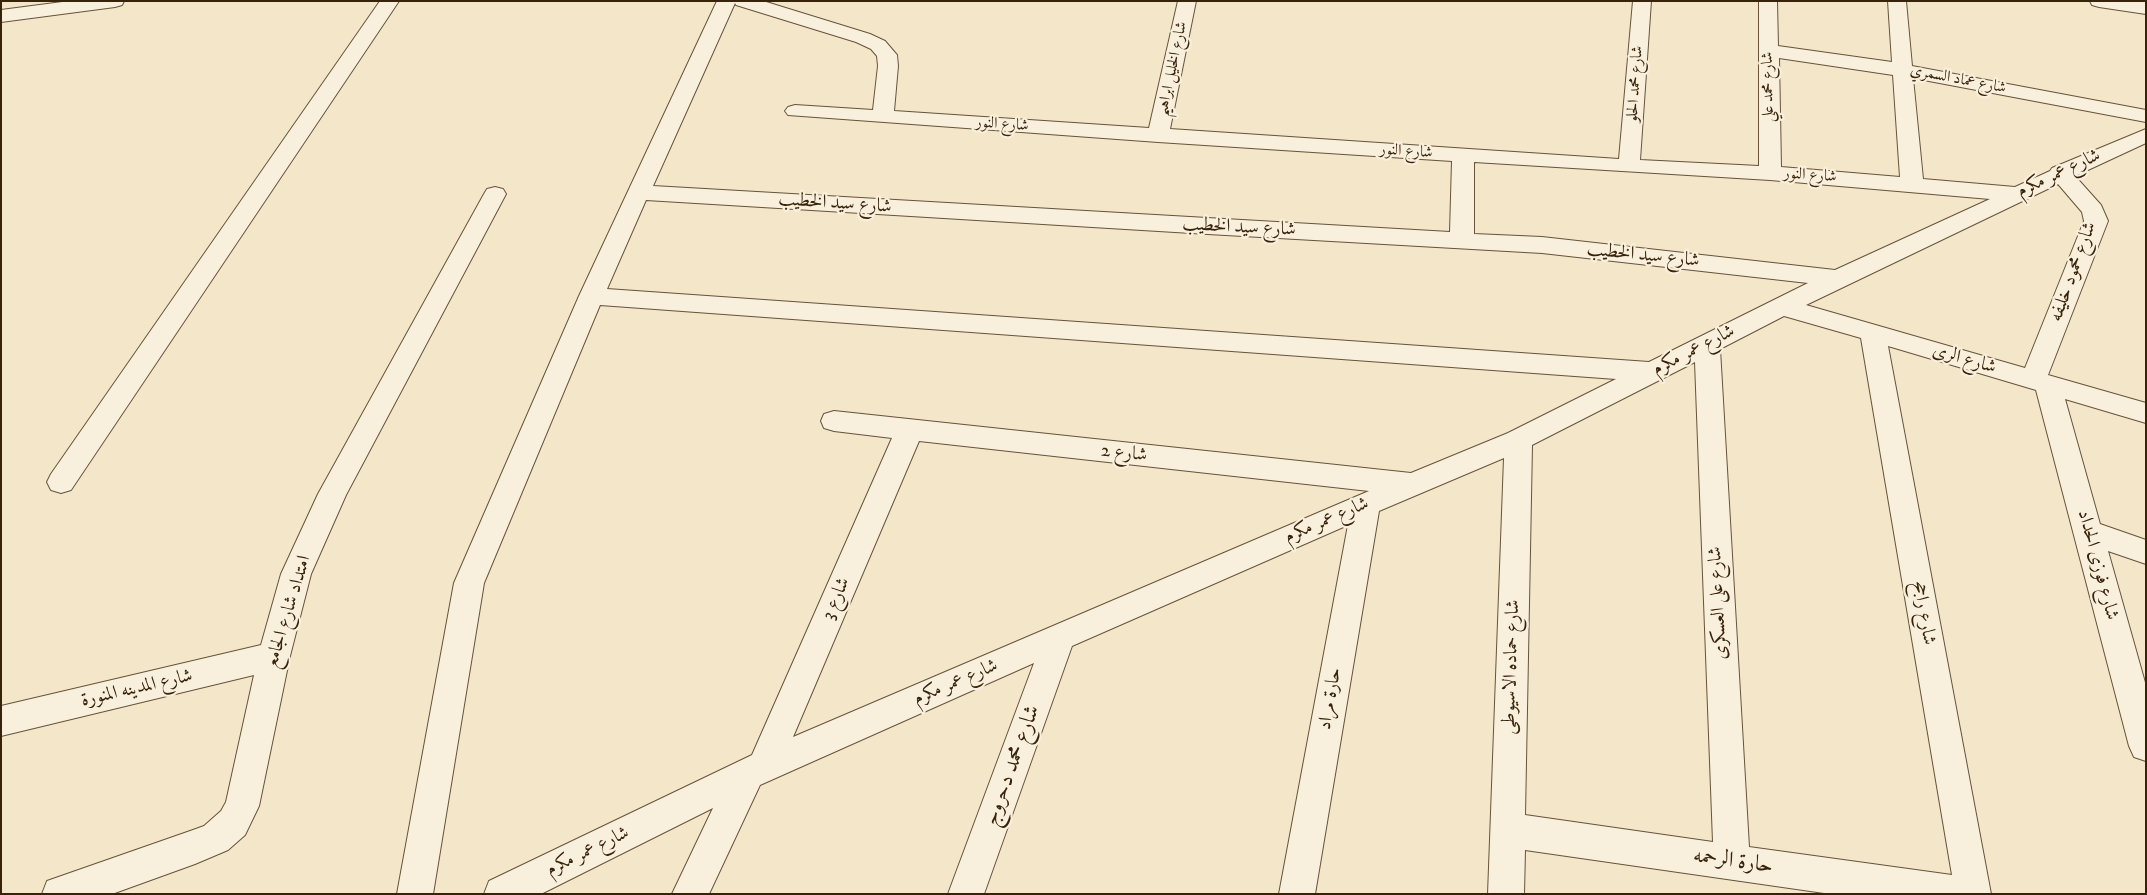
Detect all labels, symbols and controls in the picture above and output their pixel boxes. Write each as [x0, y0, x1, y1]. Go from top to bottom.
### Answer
street label: شارع الخليل ابراهيم [1154, 20, 1192, 118]
street label: شارع محمد الحلو [1624, 45, 1648, 123]
street label: شارع محمد علي [1759, 51, 1779, 123]
street label: شارع عماد السمري [1908, 61, 2008, 99]
street label: شارع النور [975, 114, 1029, 136]
street label: شارع النور [1379, 141, 1433, 163]
street label: شارع عمر مكرم [2014, 145, 2104, 203]
street label: شارع النور [1783, 165, 1837, 187]
street label: شارع سيد الخطيب [778, 189, 892, 219]
street label: شارع سيد الخطيب [1182, 214, 1296, 242]
street label: شارع محمود خليفه [2045, 219, 2103, 325]
street label: شارع سيد الخطيب [1585, 239, 1701, 273]
street label: شارع عمر مكرم [1649, 321, 1739, 381]
street label: شارع الرى [1929, 340, 1999, 380]
street label: شارع 2 [1100, 440, 1148, 468]
street label: شارع عمر مكرم [1281, 493, 1373, 549]
street label: شارع فوزى الحداد [2071, 507, 2123, 623]
street label: شارع على العسكرى [1705, 546, 1733, 660]
street label: امتداد شارع الجامع [261, 553, 317, 671]
street label: شارع 3 [818, 574, 856, 624]
street label: شارع راجح [1906, 579, 1940, 647]
street label: شارع حماده الاسيوطى [1498, 599, 1526, 735]
street label: شارع عمر مكرم [910, 655, 1002, 711]
street label: شارع المدينه المنورة [79, 665, 195, 713]
street label: حارة مراد [1314, 666, 1348, 732]
street label: شارع محمد دحروج [979, 702, 1047, 830]
street label: شارع عمر مكرم [543, 822, 633, 882]
street label: حارة الرحمه [1691, 843, 1775, 881]

